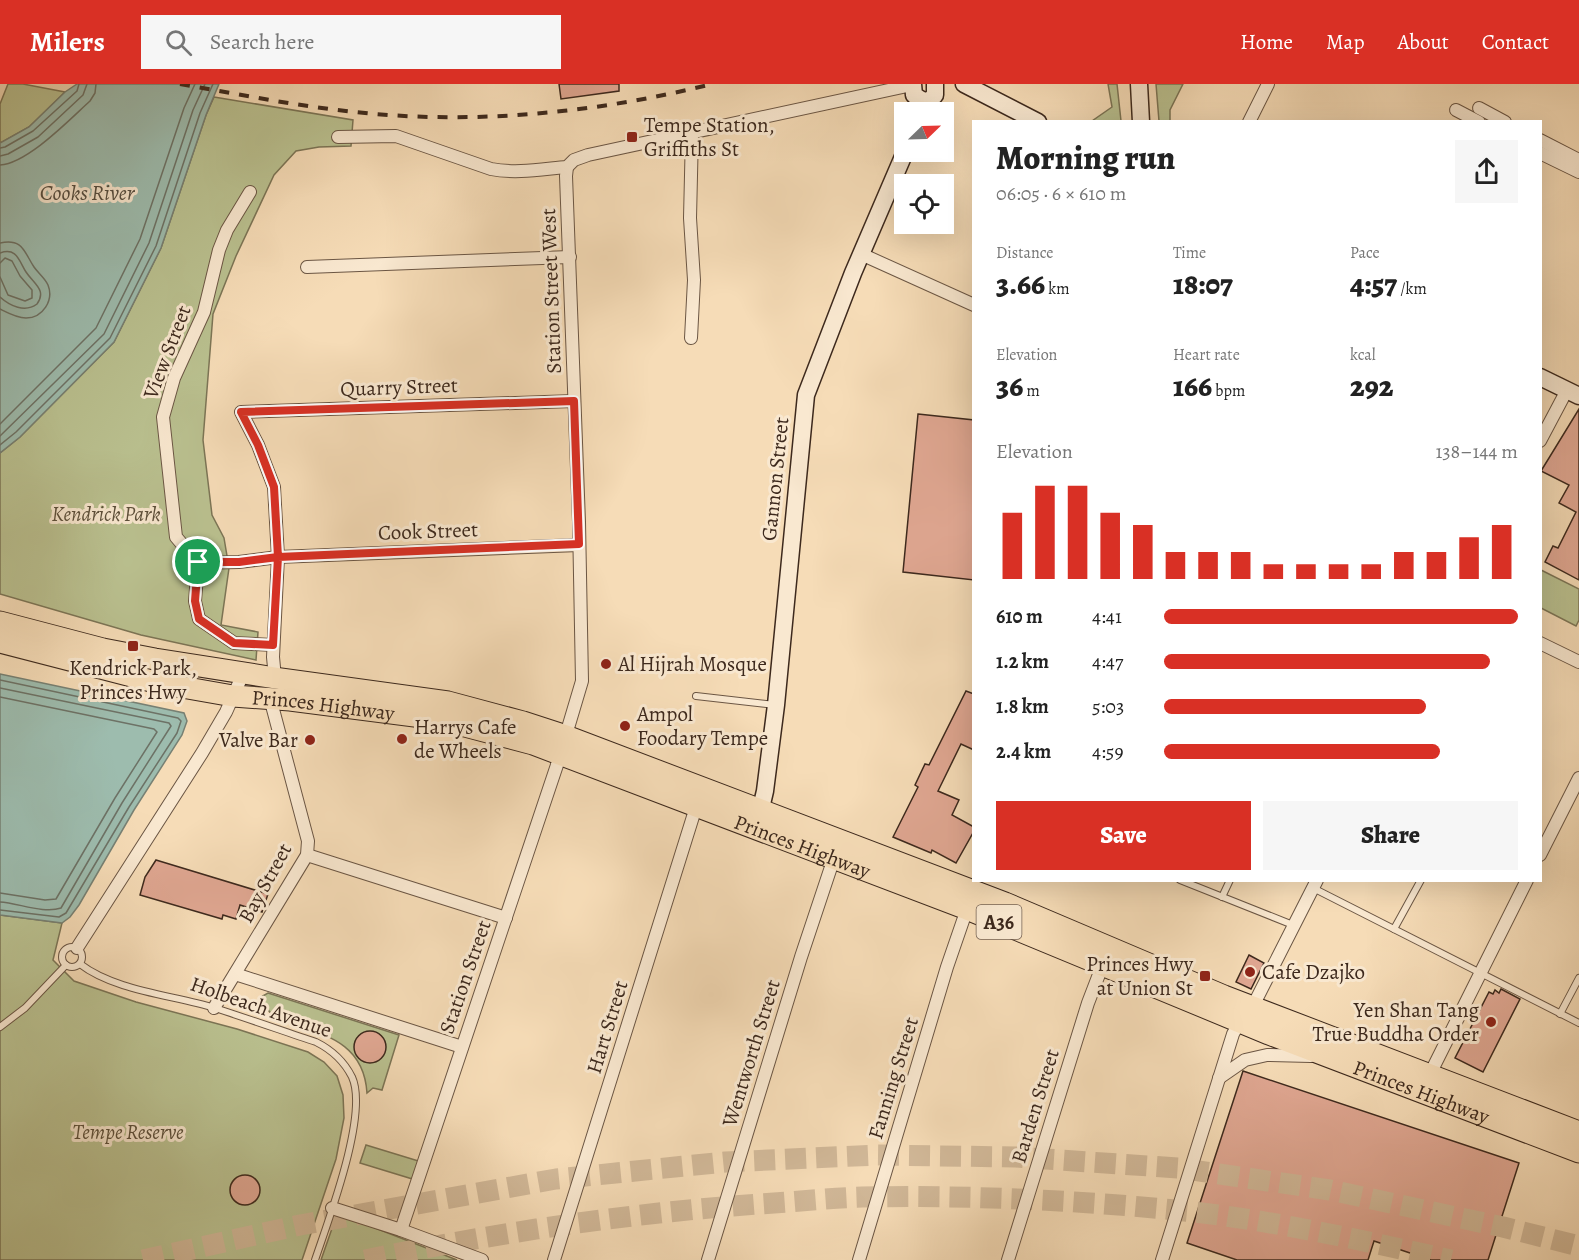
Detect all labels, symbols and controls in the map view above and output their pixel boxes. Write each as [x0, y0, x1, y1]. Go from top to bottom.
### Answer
search box [141, 15, 561, 69]
text: Milers [30, 23, 105, 61]
icon: search [162, 26, 195, 59]
text: Search here [210, 27, 314, 57]
text: Home [1240, 28, 1293, 56]
text: Map [1326, 28, 1364, 56]
text: About [1397, 28, 1449, 56]
text: Contact [1482, 28, 1549, 56]
north arrow [894, 102, 954, 162]
map controls [894, 102, 954, 234]
place label: Tempe Station, Griffiths St [644, 111, 775, 163]
marker: Tempe Station, Griffiths St [625, 130, 639, 144]
text: Morning run [996, 135, 1175, 180]
button: share [1455, 140, 1518, 203]
button: locate [894, 174, 954, 234]
water label: Cooks River [40, 178, 136, 208]
text: 06:05 · 6 × 610 m [996, 180, 1126, 207]
street label: Station Street West [534, 208, 568, 374]
text: Distance [996, 242, 1053, 264]
text: Time [1173, 242, 1206, 264]
text: Pace [1350, 242, 1380, 264]
text: 3.66 [996, 264, 1045, 304]
text: 18:07 [1173, 264, 1233, 304]
text: 4:57 [1350, 264, 1397, 304]
text: km [1045, 278, 1070, 300]
text: /km [1397, 278, 1427, 300]
street label: View Street [136, 301, 198, 404]
text: Elevation [996, 344, 1057, 366]
text: Heart rate [1173, 344, 1240, 366]
text: kcal [1350, 344, 1376, 366]
text: 36 [996, 366, 1023, 406]
text: 166 [1173, 366, 1212, 406]
text: 292 [1350, 366, 1393, 406]
street label: Quarry Street [340, 371, 458, 403]
text: m [1023, 380, 1040, 402]
text: bpm [1212, 380, 1245, 402]
street label: Gannon Street [755, 416, 795, 542]
text: Elevation [996, 438, 1073, 465]
text: 138–144 m [1435, 438, 1518, 465]
park label: Kendrick Park [51, 500, 161, 528]
street label: Cook Street [378, 515, 478, 547]
pin [172, 536, 223, 587]
icon: arrive [181, 545, 214, 578]
text: 610 m [996, 603, 1043, 630]
text: 4:41 [1092, 603, 1122, 630]
marker: Kendrick Park, Princes Hwy [126, 639, 140, 653]
text: 1.2 km [996, 648, 1049, 675]
text: 4:47 [1092, 648, 1123, 675]
place label: Al Hijrah Mosque [617, 650, 767, 678]
place label: Kendrick Park, Princes Hwy [69, 654, 197, 706]
marker: Al Hijrah Mosque [599, 657, 613, 671]
street label: Princes Highway [251, 683, 397, 727]
text: 1.8 km [996, 693, 1049, 720]
text: 5:03 [1092, 693, 1124, 720]
place label: Ampol Foodary Tempe [636, 700, 768, 752]
place label: Harrys Cafe de Wheels [414, 713, 516, 765]
marker: Ampol Foodary Tempe [618, 719, 632, 733]
place label: Valve Bar [218, 726, 298, 754]
marker: Harrys Cafe de Wheels [395, 732, 409, 746]
marker: Valve Bar [303, 733, 317, 747]
text: 2.4 km [996, 738, 1051, 765]
text: 4:59 [1092, 738, 1124, 765]
button: Save [996, 801, 1251, 870]
button: Share [1263, 801, 1518, 870]
street label: Princes Highway [730, 808, 875, 885]
street label: Bay Street [232, 838, 298, 928]
road number: A36 [976, 905, 1022, 939]
street label: Station Street [432, 916, 498, 1038]
place label: Princes Hwy at Union St [1086, 950, 1194, 1002]
place label: Cafe Dzajko [1262, 958, 1365, 986]
marker: Cafe Dzajko [1243, 965, 1257, 979]
marker: Princes Hwy at Union St [1198, 969, 1212, 983]
street label: Holbeach Avenue [187, 970, 335, 1044]
street label: Wentworth Street [715, 976, 787, 1131]
street label: Hart Street [580, 977, 634, 1077]
place label: Yen Shan Tang True Buddha Order [1312, 996, 1479, 1048]
street label: Fanning Street [861, 1013, 925, 1143]
marker: Yen Shan Tang True Buddha Order [1484, 1015, 1498, 1029]
street label: Barden Street [1004, 1045, 1066, 1167]
street label: Princes Highway [1349, 1053, 1494, 1131]
park label: Tempe Reserve [72, 1118, 184, 1146]

